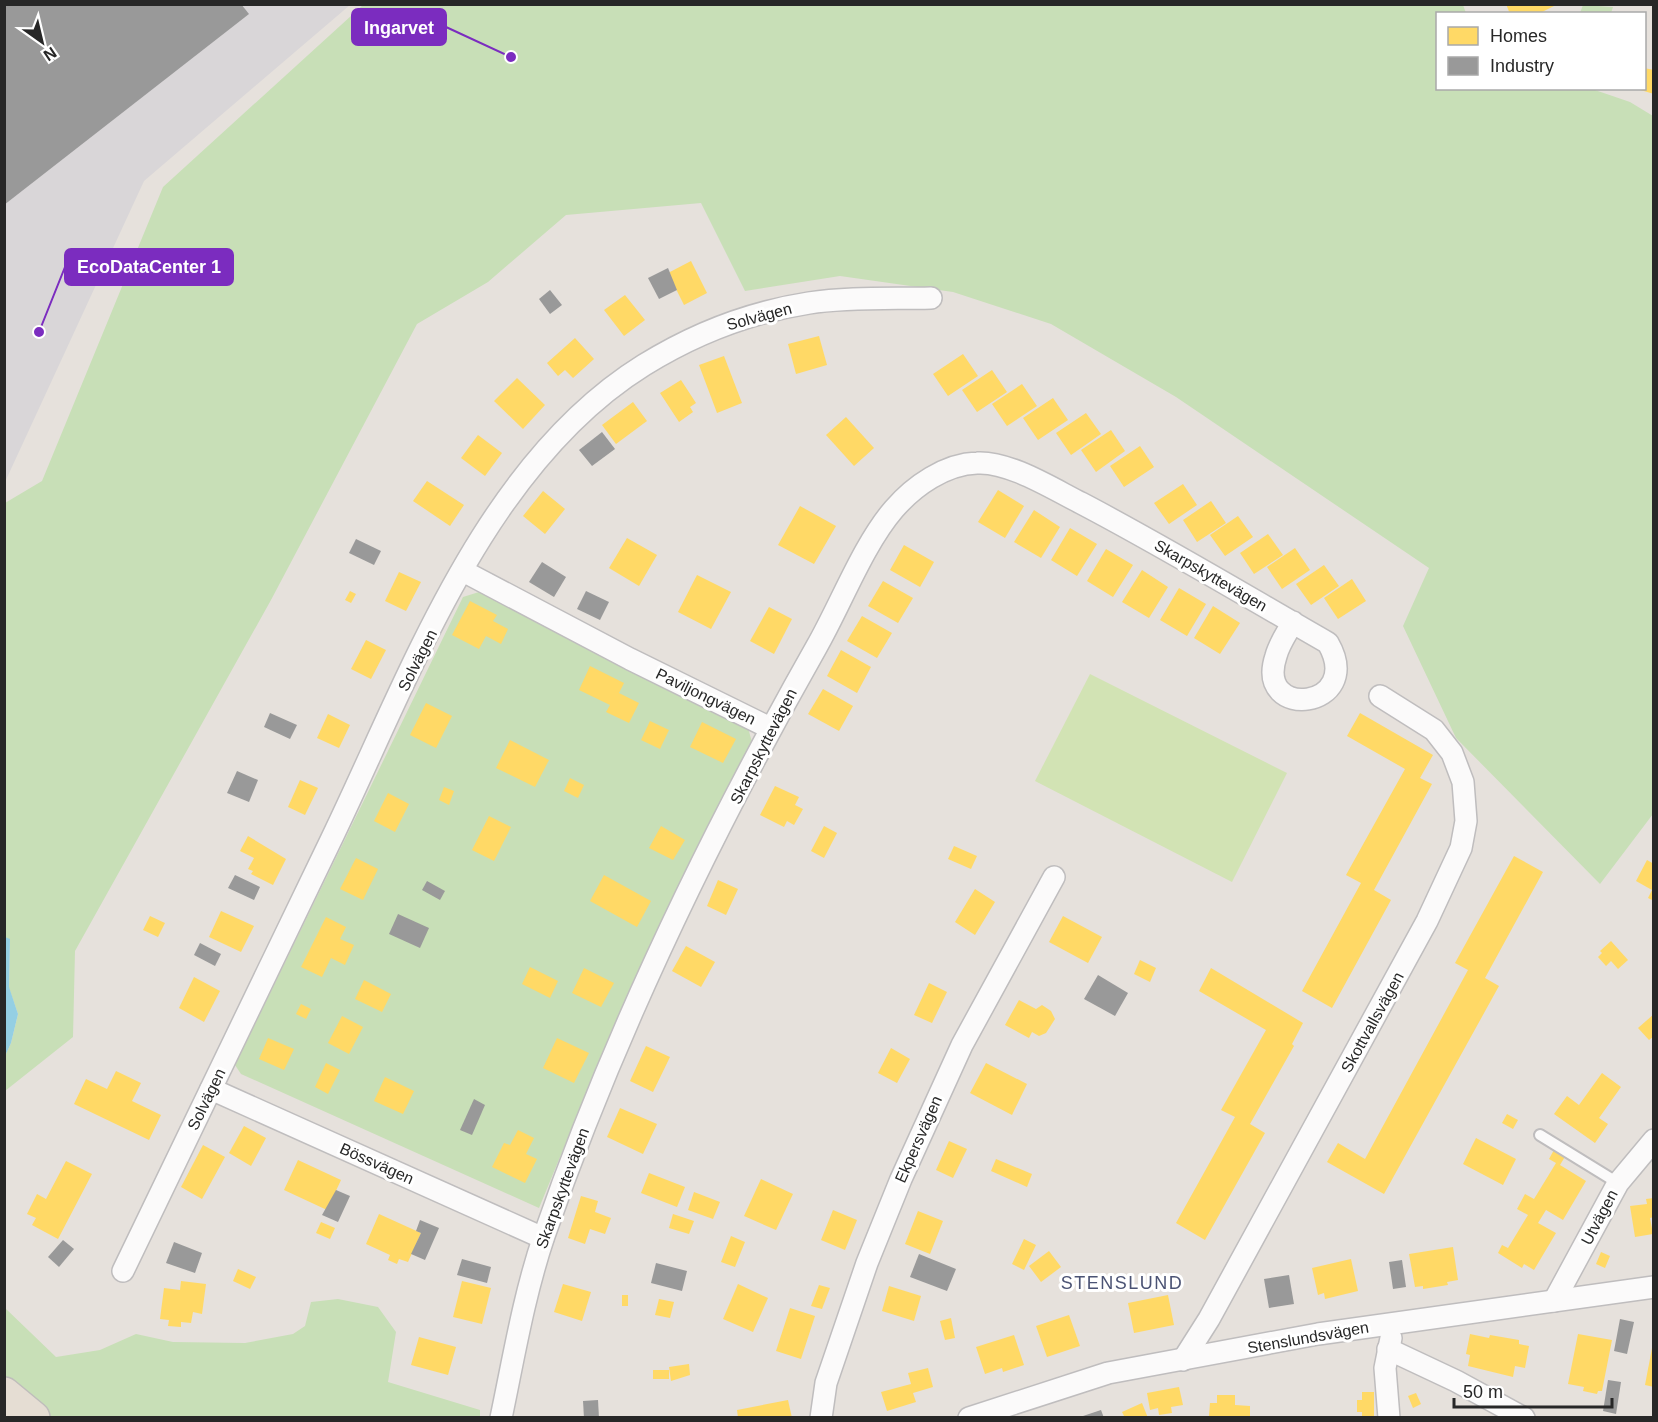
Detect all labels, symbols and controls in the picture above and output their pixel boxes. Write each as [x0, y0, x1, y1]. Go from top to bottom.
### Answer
callout: Ingarvet [352, 9, 446, 45]
north arrow [12, 12, 72, 72]
legend [1436, 12, 1646, 90]
text: Ingarvet [364, 18, 434, 38]
text: Homes [1490, 26, 1547, 46]
text: N [41, 44, 60, 64]
text: Industry [1490, 56, 1554, 76]
callout: EcoDataCenter 1 [65, 249, 233, 285]
text: EcoDataCenter 1 [77, 257, 221, 277]
street label: Solvägen [725, 300, 794, 333]
street label: Skarpskyttevägen [1151, 536, 1270, 615]
street label: Solvägen [395, 627, 440, 694]
street label: Paviljongvägen [653, 665, 758, 728]
street label: Skarpskyttevägen [727, 686, 800, 807]
street label: Skottvallsvägen [1338, 969, 1407, 1075]
street label: Solvägen [184, 1066, 229, 1133]
street label: Ekpersvägen [892, 1093, 945, 1185]
street label: Skarpskyttevägen [533, 1126, 592, 1251]
street label: Bössvägen [337, 1140, 416, 1187]
street label: Utvägen [1578, 1187, 1621, 1248]
district label: STENSLUND [1061, 1273, 1183, 1293]
street label: Stenslundsvägen [1246, 1318, 1370, 1357]
scale bar [1454, 1371, 1612, 1409]
text: 50 m [1463, 1382, 1503, 1402]

